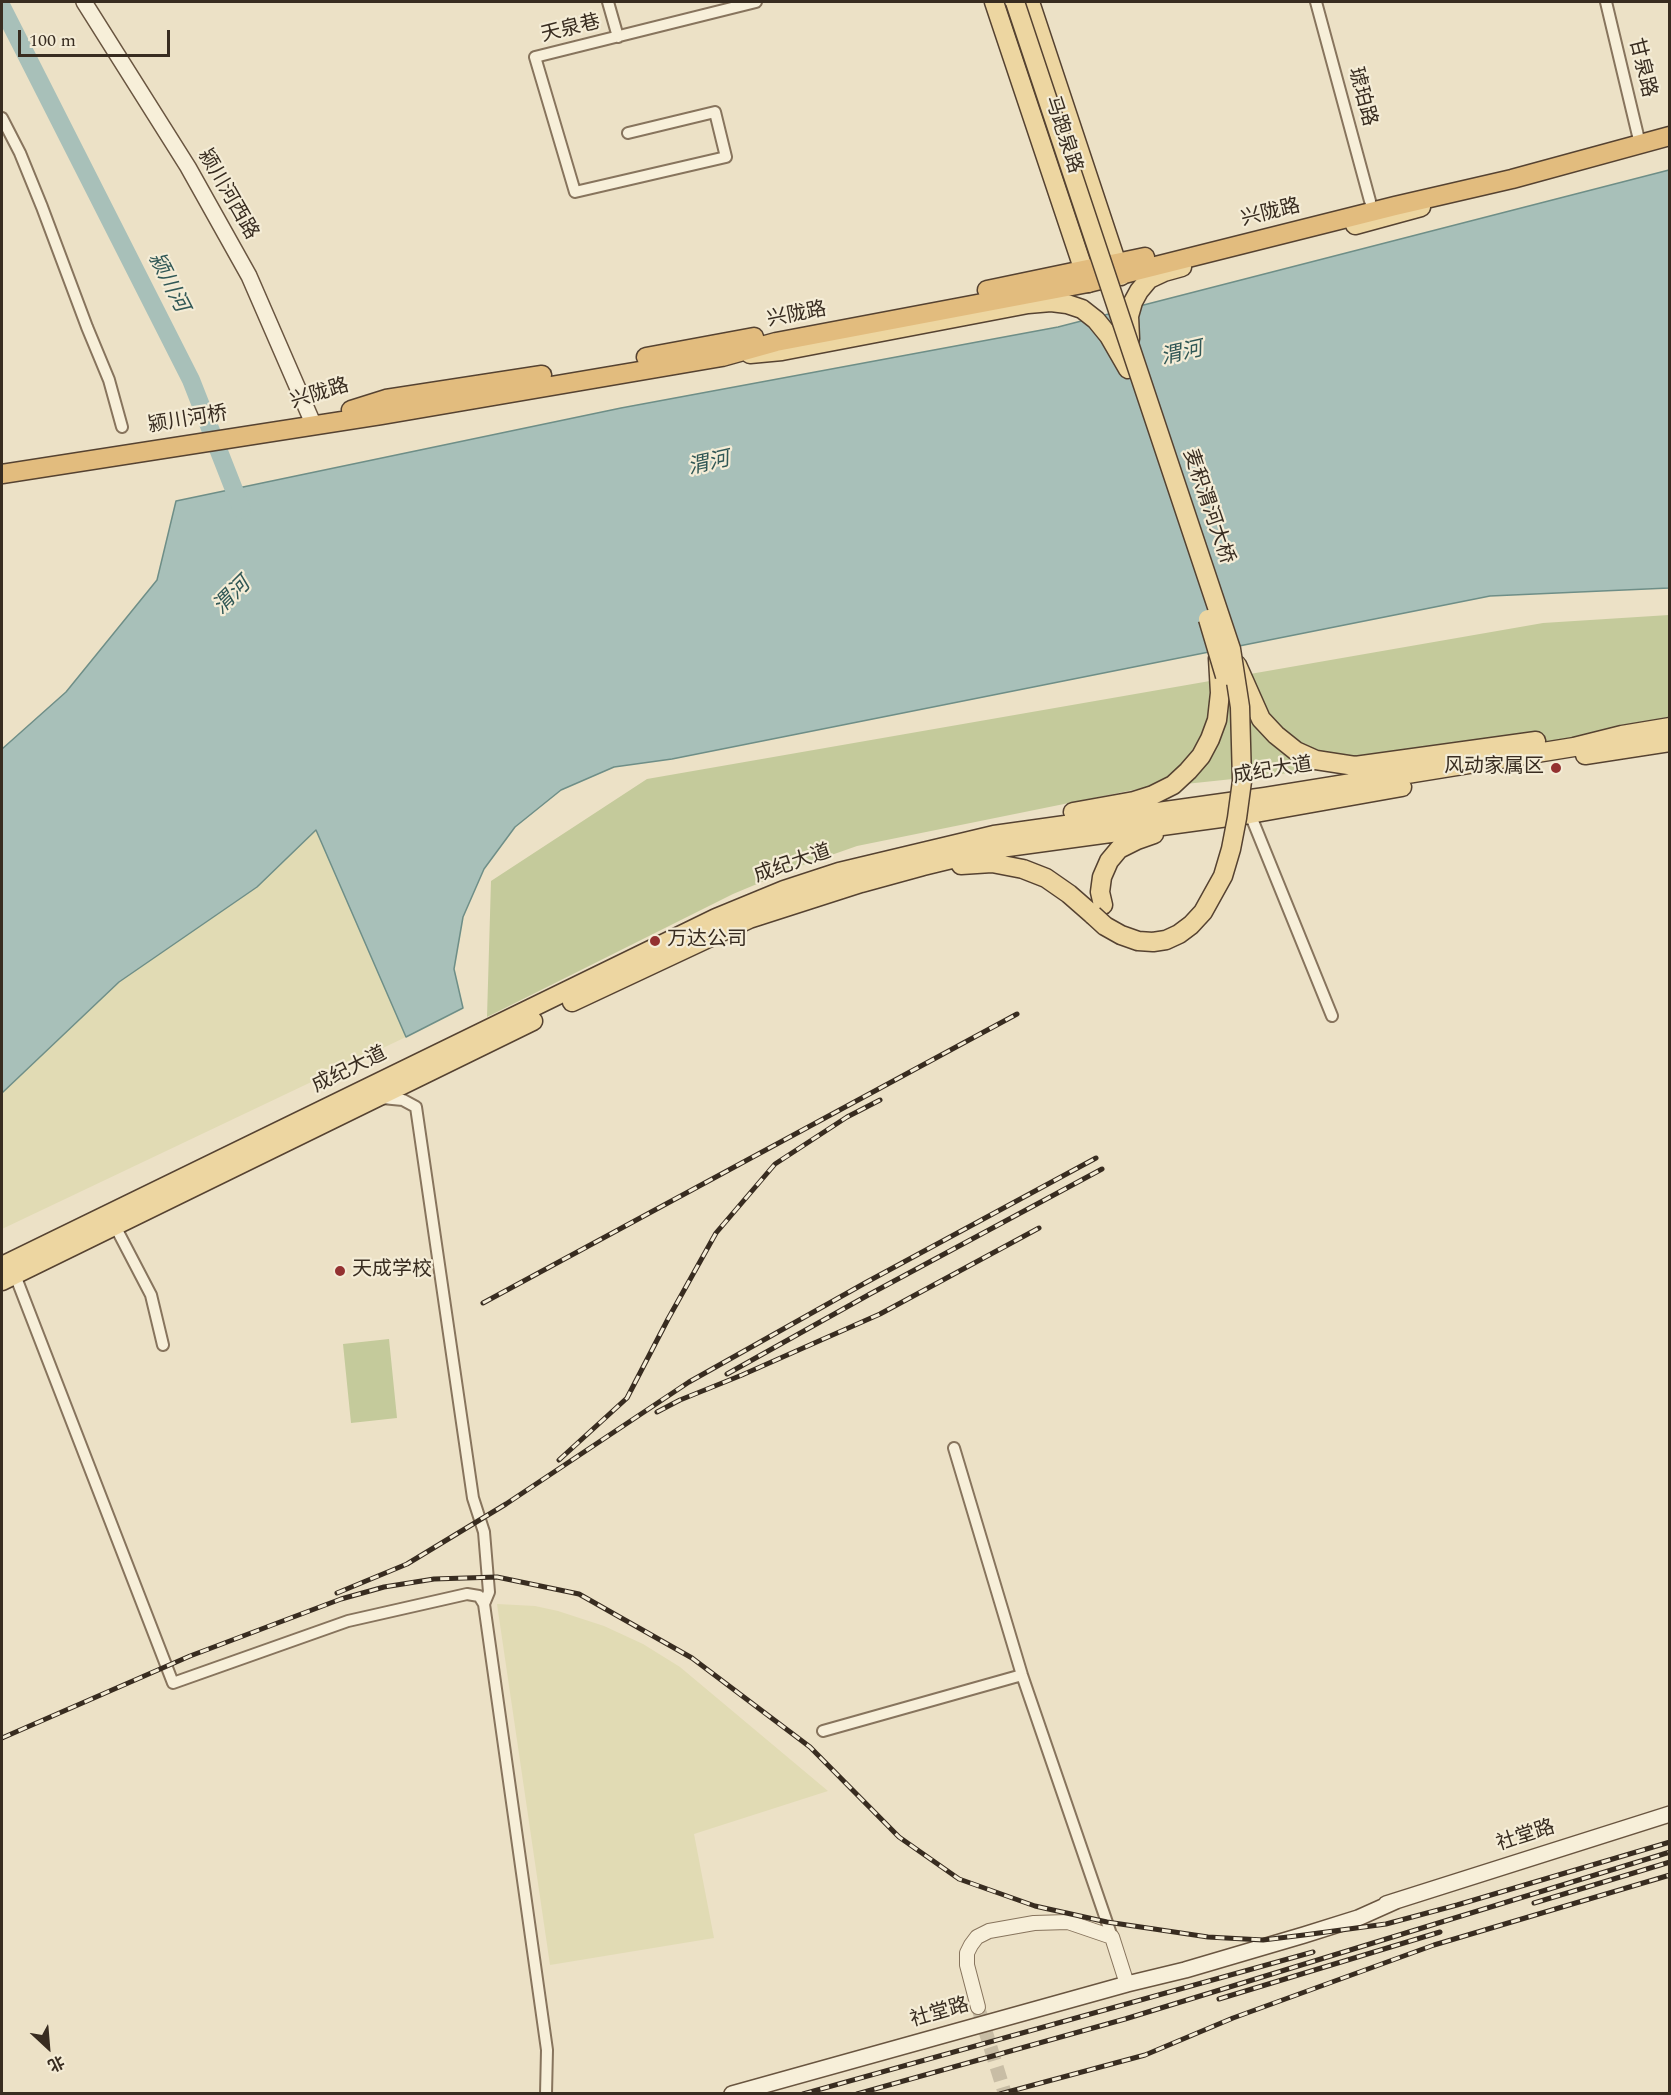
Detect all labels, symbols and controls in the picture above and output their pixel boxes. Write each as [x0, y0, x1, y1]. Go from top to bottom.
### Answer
street label: 天泉巷 [539, 11, 603, 49]
scale bar [21, 18, 172, 56]
text: 100 m [29, 27, 76, 54]
street label: 甘泉路 [1622, 36, 1660, 100]
street label: 琥珀路 [1342, 65, 1380, 129]
street label: 马跑泉路 [1038, 93, 1086, 177]
street label: 颍川河西路 [192, 146, 262, 244]
street label: 兴陇路 [1239, 195, 1303, 233]
water label: 颍川河 [141, 249, 193, 317]
street label: 兴陇路 [765, 298, 829, 334]
water label: 渭河 [1159, 338, 1205, 372]
street label: 兴陇路 [288, 375, 352, 415]
street label: 颍川河桥 [147, 403, 229, 439]
street label: 麦积渭河大桥 [1176, 446, 1238, 568]
water label: 渭河 [686, 448, 732, 482]
water label: 渭河 [209, 573, 257, 621]
street label: 成纪大道 [1232, 754, 1314, 790]
place label: 风动家属区 [1444, 756, 1544, 780]
marker: 风动家属区 [1549, 761, 1563, 775]
street label: 成纪大道 [751, 841, 835, 889]
place label: 万达公司 [667, 929, 747, 953]
marker: 万达公司 [648, 934, 662, 948]
street label: 成纪大道 [309, 1043, 391, 1099]
place label: 天成学校 [352, 1259, 432, 1283]
marker: 天成学校 [333, 1264, 347, 1278]
street label: 社堂路 [1494, 1816, 1558, 1858]
street label: 社堂路 [908, 1994, 972, 2034]
north arrow [18, 2017, 78, 2077]
text: 北 [43, 2049, 68, 2077]

